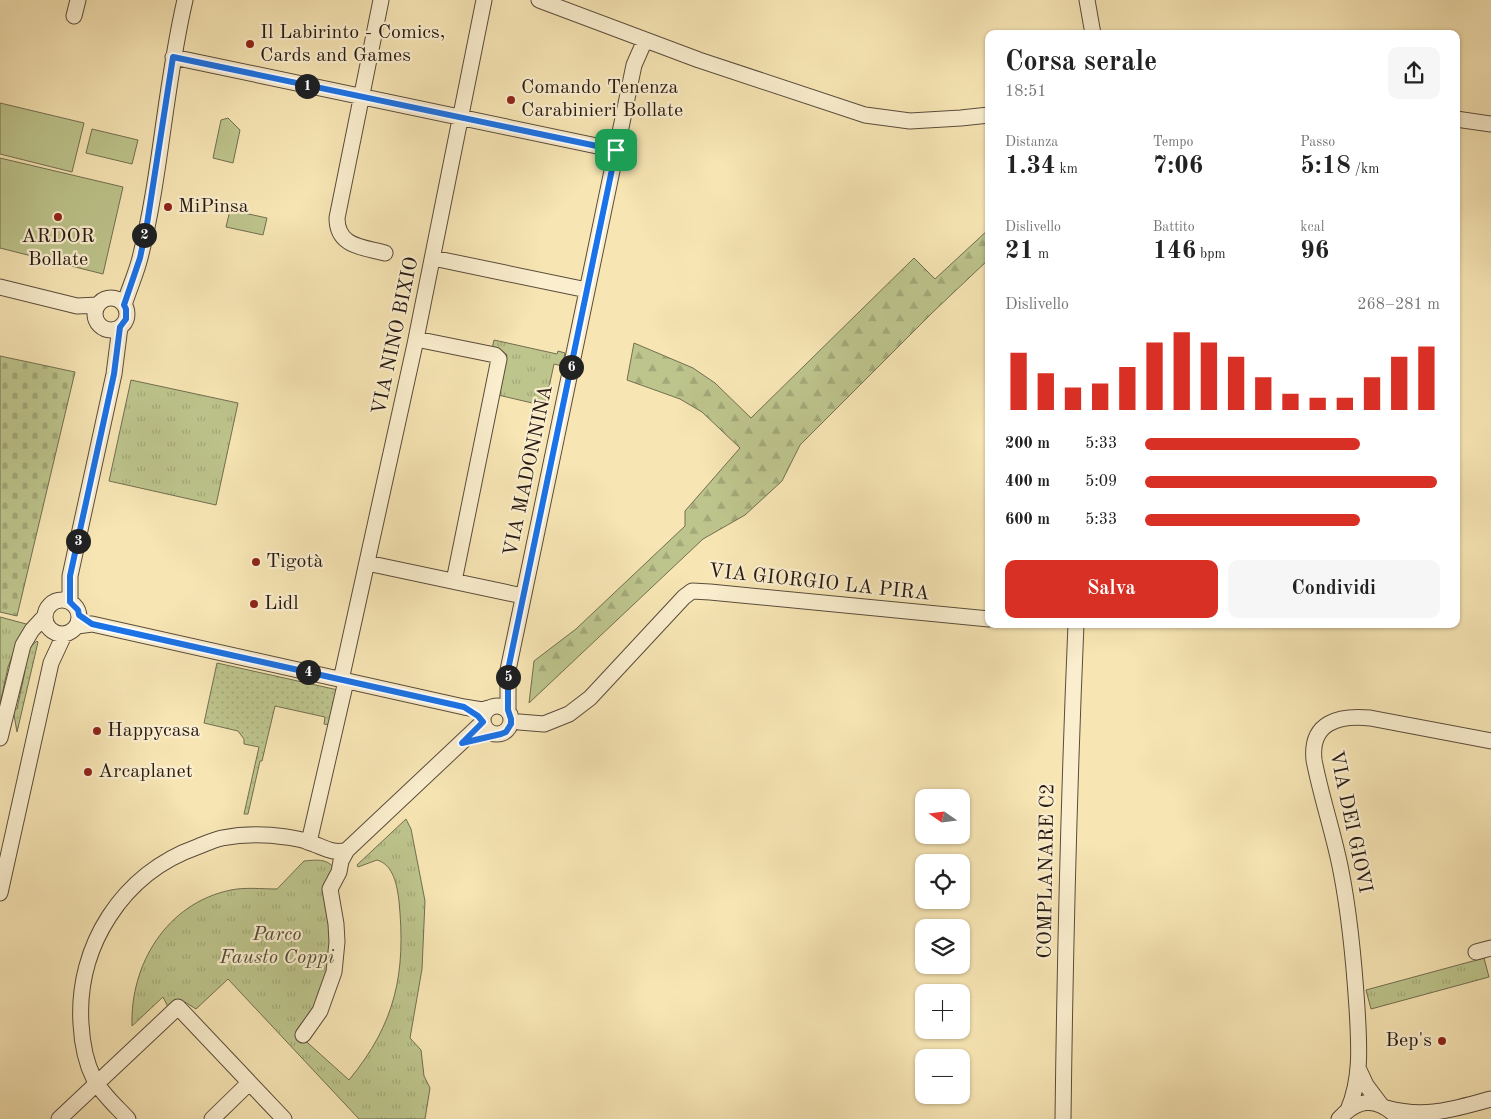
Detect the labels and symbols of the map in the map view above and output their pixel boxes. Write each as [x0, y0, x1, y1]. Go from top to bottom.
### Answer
place label: Il Labirinto - Comics, Cards and Games [260, 23, 445, 66]
marker: Il Labirinto - Comics, Cards and Games [244, 38, 256, 50]
pin: 1 [294, 74, 320, 98]
place label: Comando Tenenza Carabinieri Bollate [521, 78, 683, 121]
marker: Comando Tenenza Carabinieri Bollate [505, 94, 517, 106]
pin [595, 129, 637, 171]
place label: MiPinsa [178, 197, 249, 217]
marker: MiPinsa [162, 201, 174, 213]
marker: ARDOR Bollate [52, 211, 64, 223]
pin: 2 [132, 222, 156, 248]
place label: ARDOR Bollate [21, 227, 95, 270]
street label: VIA NINO BIXIO [369, 255, 423, 417]
pin: 6 [558, 354, 584, 380]
street label: VIA MADONNINA [501, 384, 557, 558]
pin: 3 [66, 528, 90, 554]
place label: Tigotà [266, 552, 323, 572]
marker: Tigotà [250, 556, 262, 568]
street label: VIA GIORGIO LA PIRA [708, 561, 930, 605]
place label: Lidl [264, 594, 299, 614]
marker: Lidl [248, 598, 260, 610]
pin: 4 [296, 660, 320, 684]
pin: 5 [496, 664, 520, 690]
place label: Happycasa [107, 721, 200, 741]
marker: Happycasa [91, 725, 103, 737]
street label: VIA DEI GIOVI [1325, 749, 1375, 895]
place label: Arcaplanet [98, 762, 193, 782]
marker: Arcaplanet [82, 766, 94, 778]
street label: COMPLANARE C2 [1035, 783, 1059, 959]
north arrow [915, 789, 970, 844]
park label: Parco Fausto Coppi [218, 925, 335, 968]
place label: Bep's [1385, 1031, 1432, 1051]
marker: Bep's [1436, 1035, 1448, 1047]

